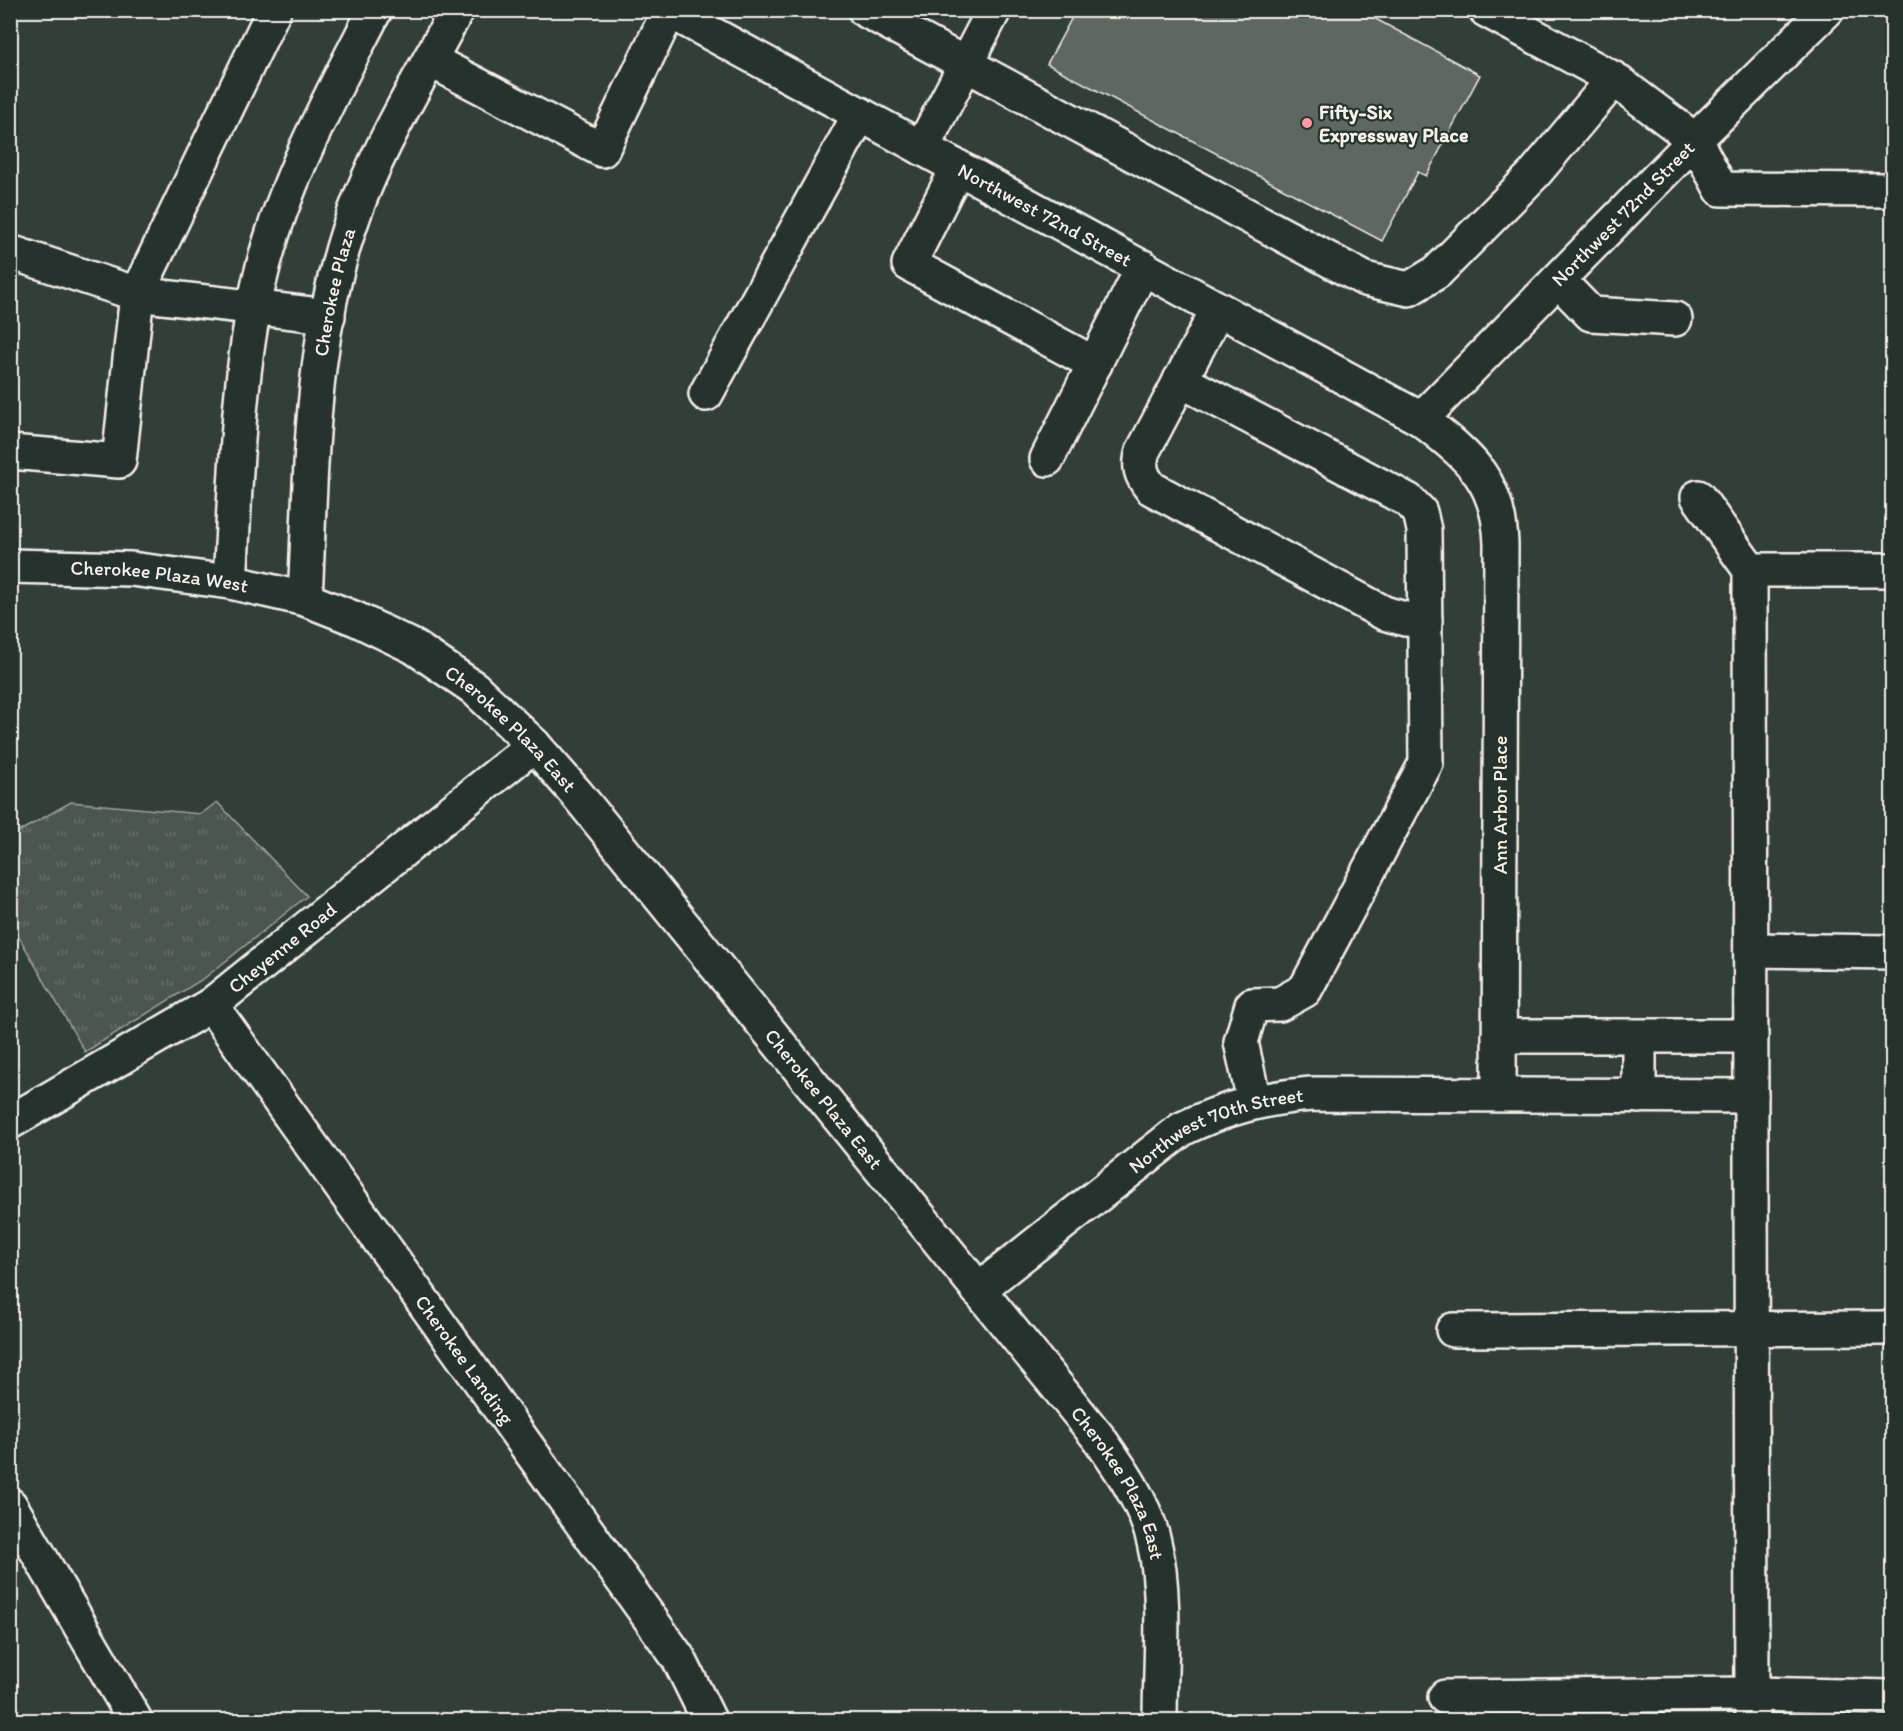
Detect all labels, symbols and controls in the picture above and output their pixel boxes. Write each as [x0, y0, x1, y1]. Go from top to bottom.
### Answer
place label: Fifty-Six Expressway Place [1319, 100, 1469, 148]
marker: Fifty-Six Expressway Place [1300, 116, 1314, 130]
street label: Northwest 72nd Street [1546, 135, 1700, 291]
street label: Northwest 72nd Street [954, 158, 1136, 272]
street label: Cherokee Plaza [309, 224, 361, 358]
street label: Cherokee Plaza West [70, 556, 251, 598]
street label: Cherokee Plaza East [440, 660, 582, 797]
street label: Ann Arbor Place [1488, 736, 1512, 874]
street label: Cheyenne Road [223, 897, 341, 998]
street label: Cherokee Plaza East [760, 1024, 888, 1174]
street label: Northwest 70th Street [1124, 1083, 1305, 1179]
street label: Cherokee Landing [410, 1290, 520, 1430]
street label: Cherokee Plaza East [1066, 1401, 1169, 1562]

